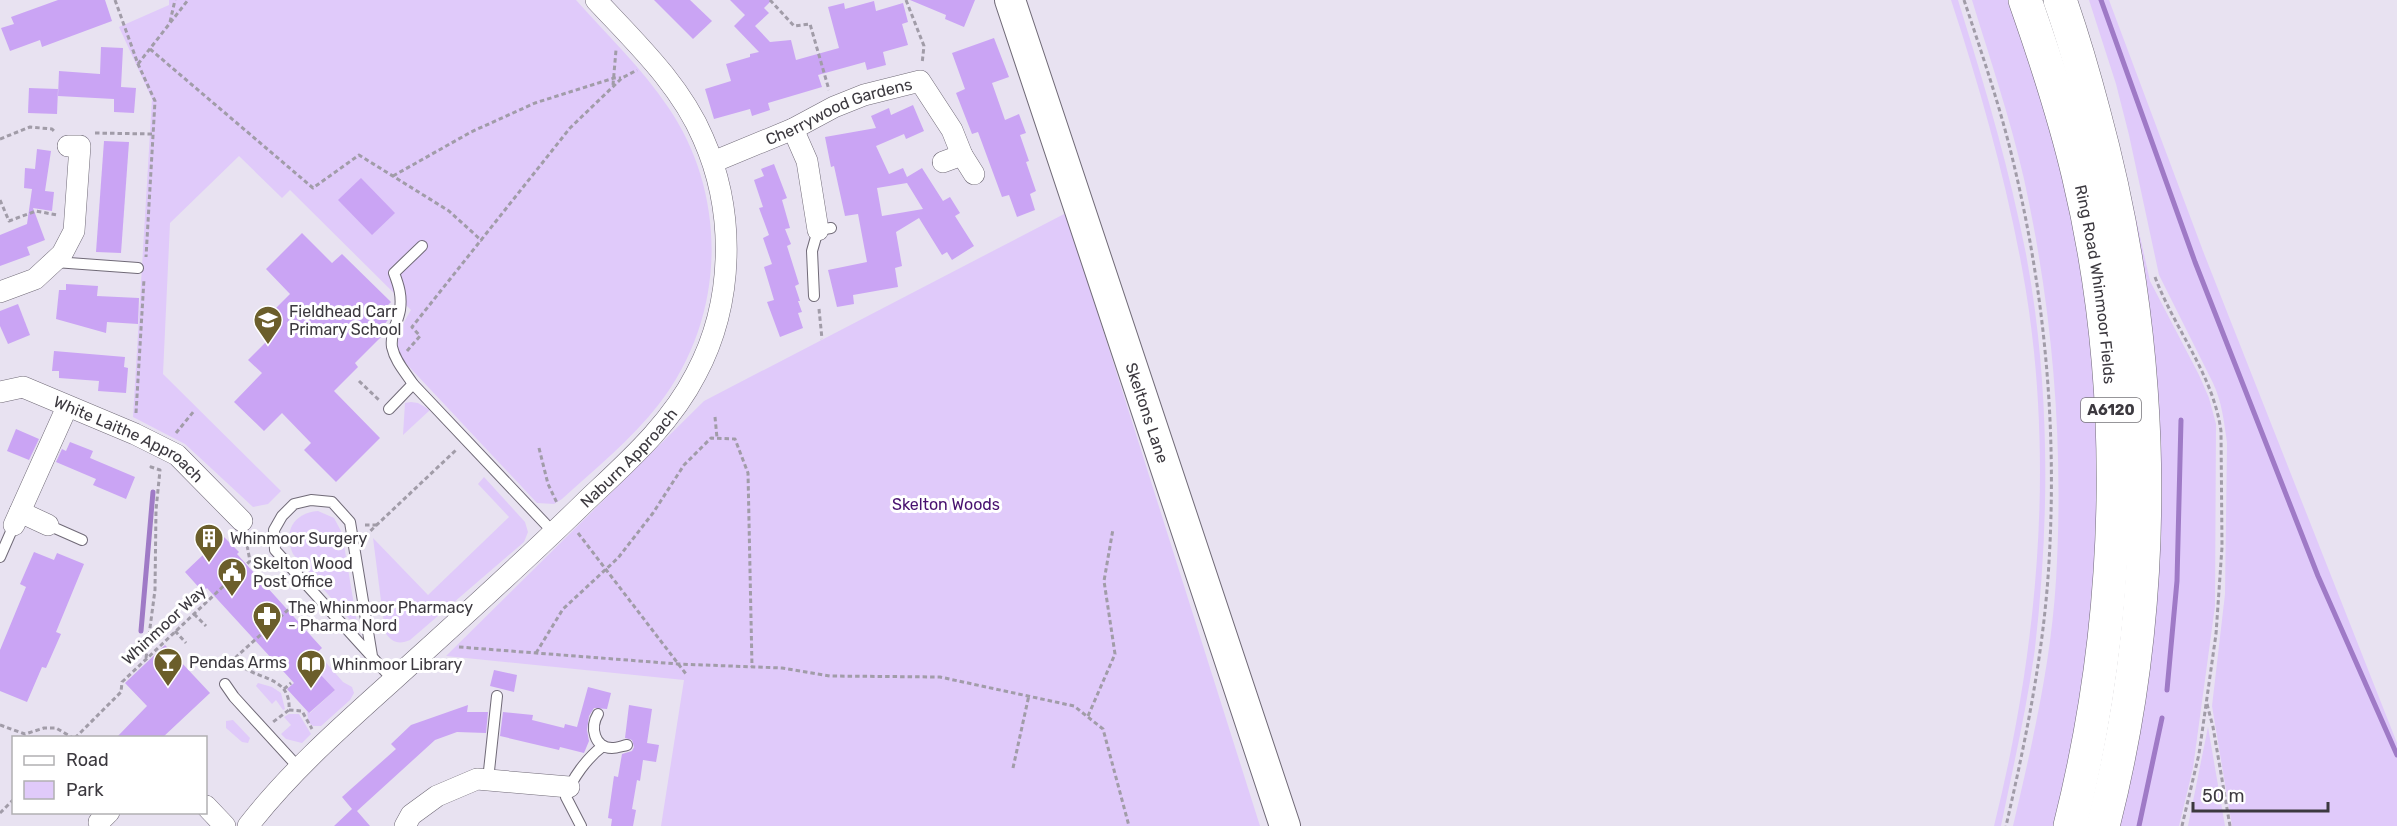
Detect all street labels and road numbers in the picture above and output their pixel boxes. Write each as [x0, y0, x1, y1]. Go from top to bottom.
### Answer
street label: Cherrywood Gardens [763, 74, 914, 149]
street label: Ring Road Whinmoor Fields [2071, 183, 2119, 385]
street label: Skeltons Lane [1122, 360, 1173, 465]
street label: White Laithe Approach [51, 392, 208, 486]
road number: A6120 [2081, 398, 2141, 422]
street label: Naburn Approach [576, 404, 681, 511]
street label: Whinmoor Way [118, 581, 210, 669]

